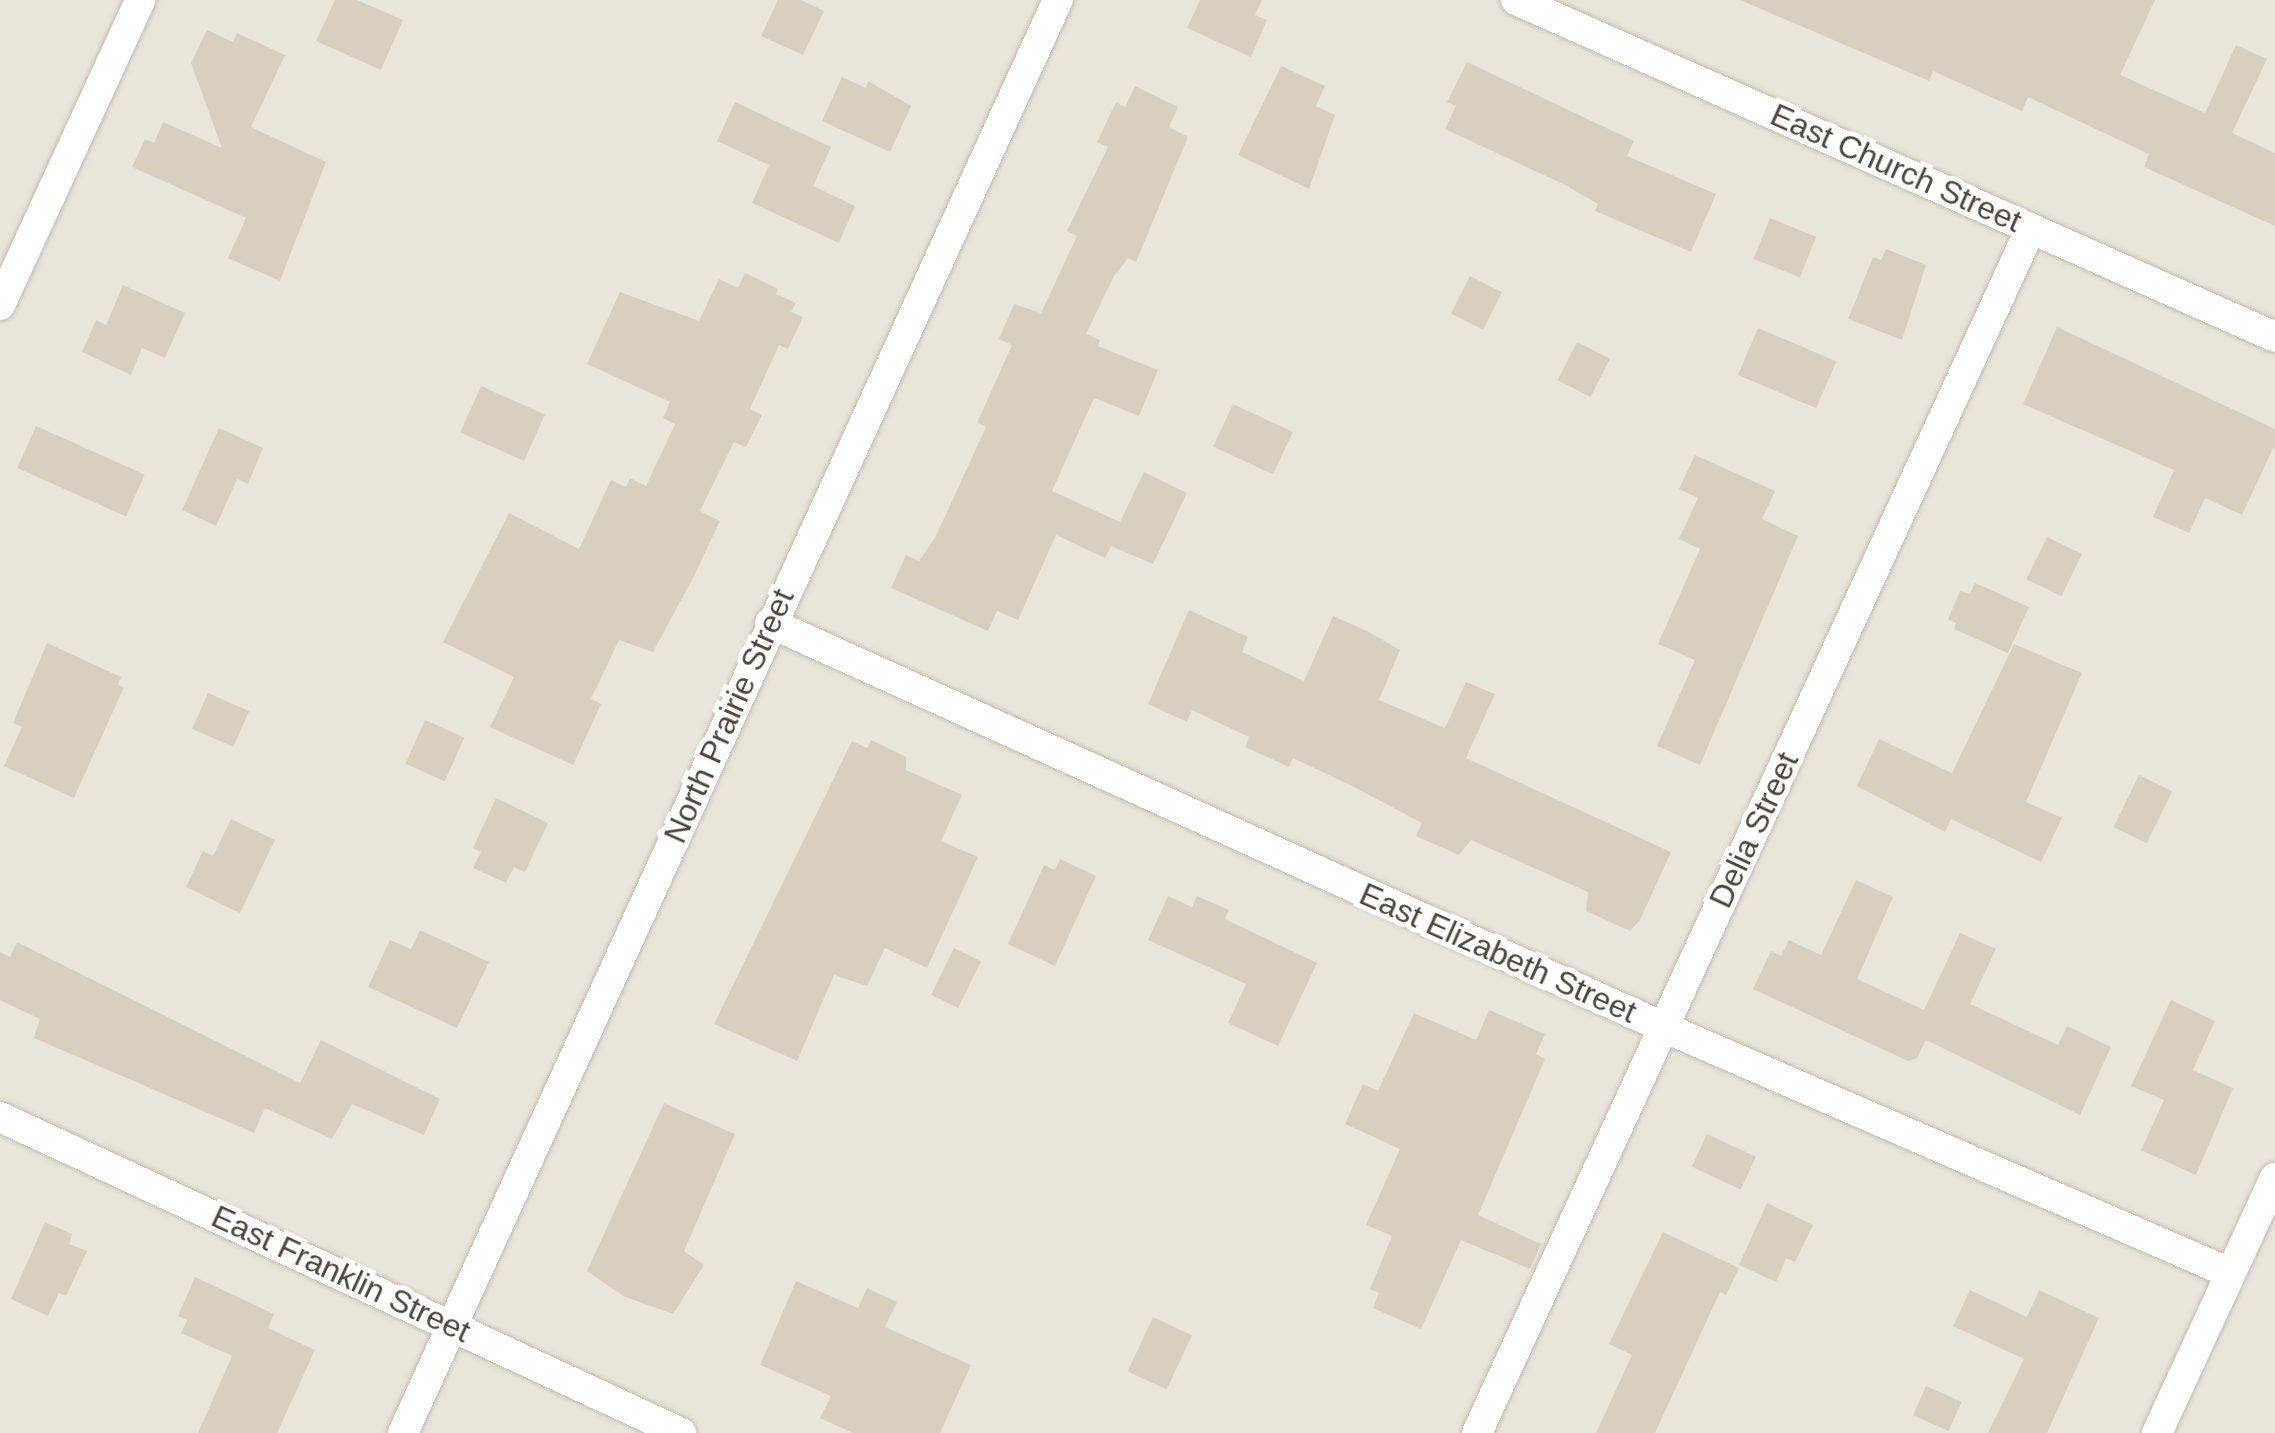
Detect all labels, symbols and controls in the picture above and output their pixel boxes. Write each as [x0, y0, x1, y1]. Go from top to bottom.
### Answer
street label: East Church Street [1765, 95, 2027, 241]
street label: North Prairie Street [656, 583, 802, 849]
street label: Delia Street [1701, 746, 1807, 914]
street label: East Elizabeth Street [1354, 875, 1642, 1031]
street label: East Franklin Street [206, 1197, 476, 1351]

